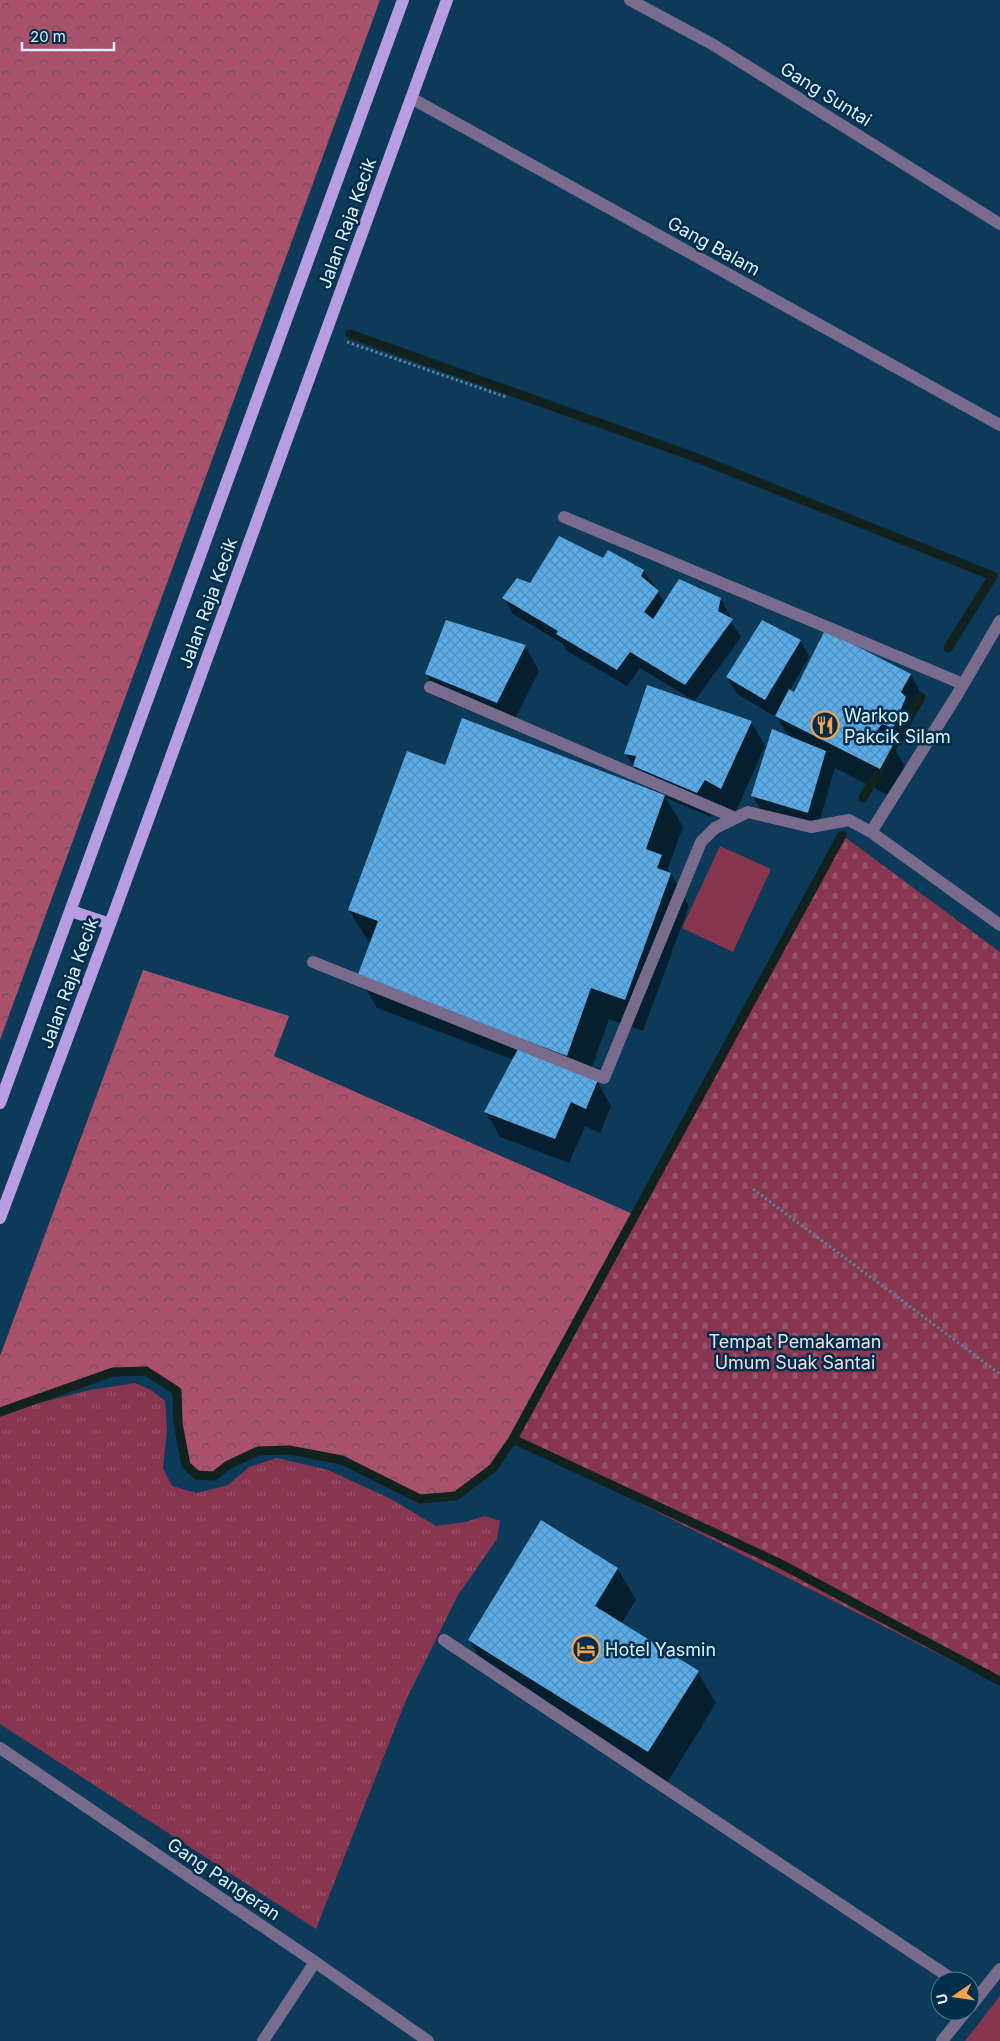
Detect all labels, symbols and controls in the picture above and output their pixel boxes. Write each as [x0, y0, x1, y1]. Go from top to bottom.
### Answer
scale bar [22, 20, 115, 52]
text: 20 m [30, 27, 66, 46]
street label: Gang Suntai [777, 58, 875, 130]
street label: Jalan Raja Kecik [314, 154, 381, 291]
street label: Gang Balam [664, 212, 764, 280]
street label: Jalan Raja Kecik [175, 534, 242, 671]
place label: Warkop Pakcik Silam [844, 705, 951, 747]
restaurant icon: Warkop Pakcik Silam [810, 710, 840, 740]
street label: Jalan Raja Kecik [36, 914, 103, 1051]
park label: Tempat Pemakaman Umum Suak Santai [709, 1331, 882, 1373]
hotel icon: Hotel Yasmin [571, 1634, 601, 1664]
place label: Hotel Yasmin [605, 1639, 716, 1660]
street label: Gang Pangeran [164, 1834, 284, 1924]
north arrow [930, 1971, 980, 2021]
text: U [932, 1992, 951, 2006]

